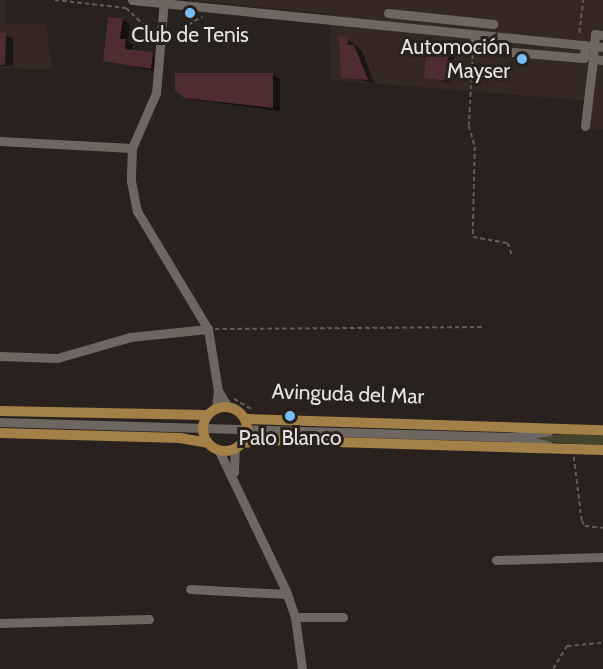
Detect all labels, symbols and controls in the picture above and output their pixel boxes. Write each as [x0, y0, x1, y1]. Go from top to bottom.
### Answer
marker: Club de Tenis [183, 6, 197, 20]
place label: Club de Tenis [131, 22, 249, 48]
place label: Automoción Mayser [401, 34, 510, 84]
marker: Automoción Mayser [515, 52, 529, 66]
street label: Avinguda del Mar [271, 379, 425, 409]
marker: Palo Blanco [283, 409, 297, 423]
place label: Palo Blanco [238, 425, 342, 451]

